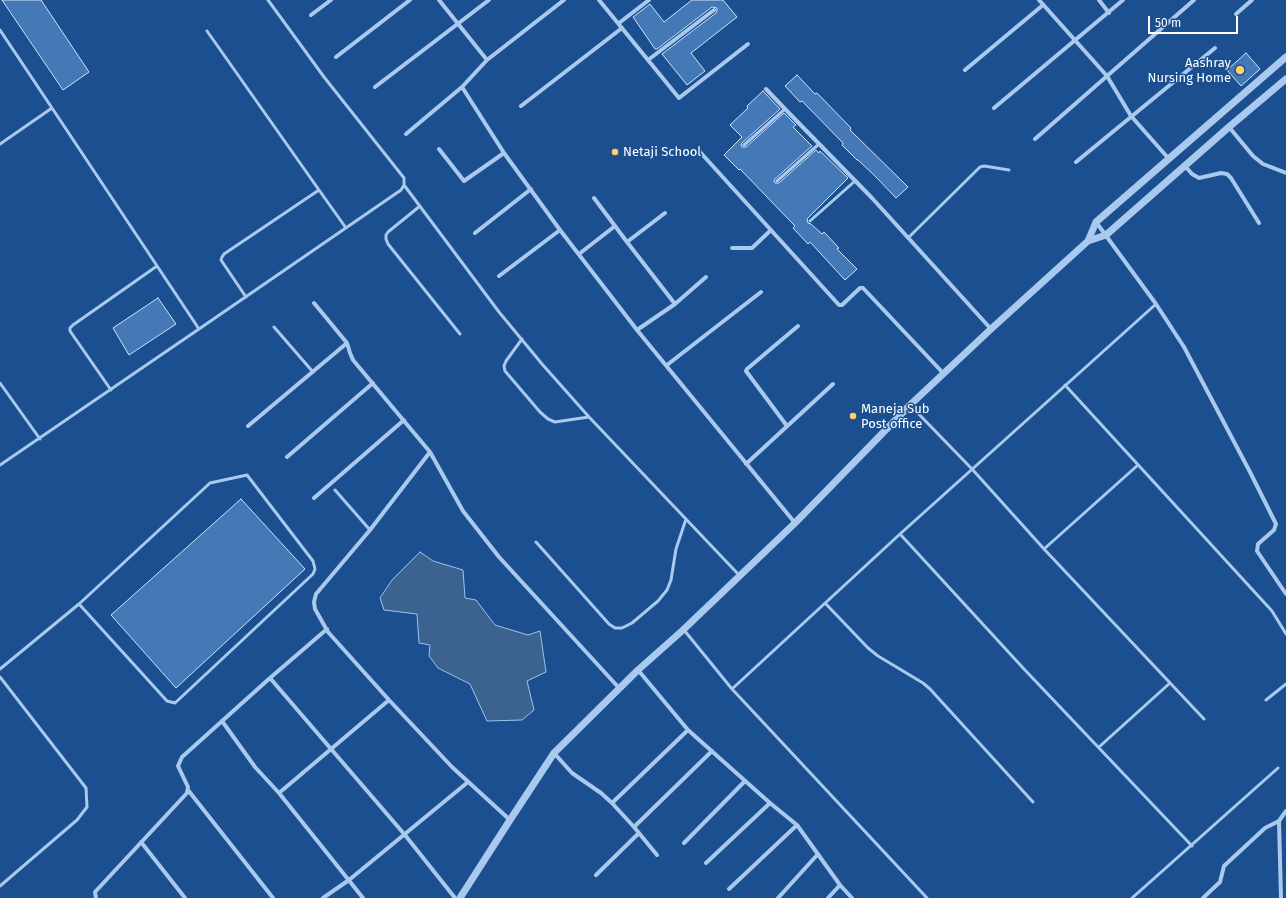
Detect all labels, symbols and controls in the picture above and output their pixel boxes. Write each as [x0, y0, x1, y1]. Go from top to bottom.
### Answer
scale bar [1150, 8, 1240, 34]
text: 50 m [1155, 16, 1181, 30]
place label: Aashray Nursing Home [1148, 55, 1231, 86]
marker: Aashray Nursing Home [1234, 64, 1246, 76]
place label: Netaji School [623, 144, 701, 160]
marker: Netaji School [610, 147, 620, 157]
place label: Maneja Sub Post office [861, 401, 929, 432]
marker: Maneja Sub Post office [848, 411, 858, 421]

